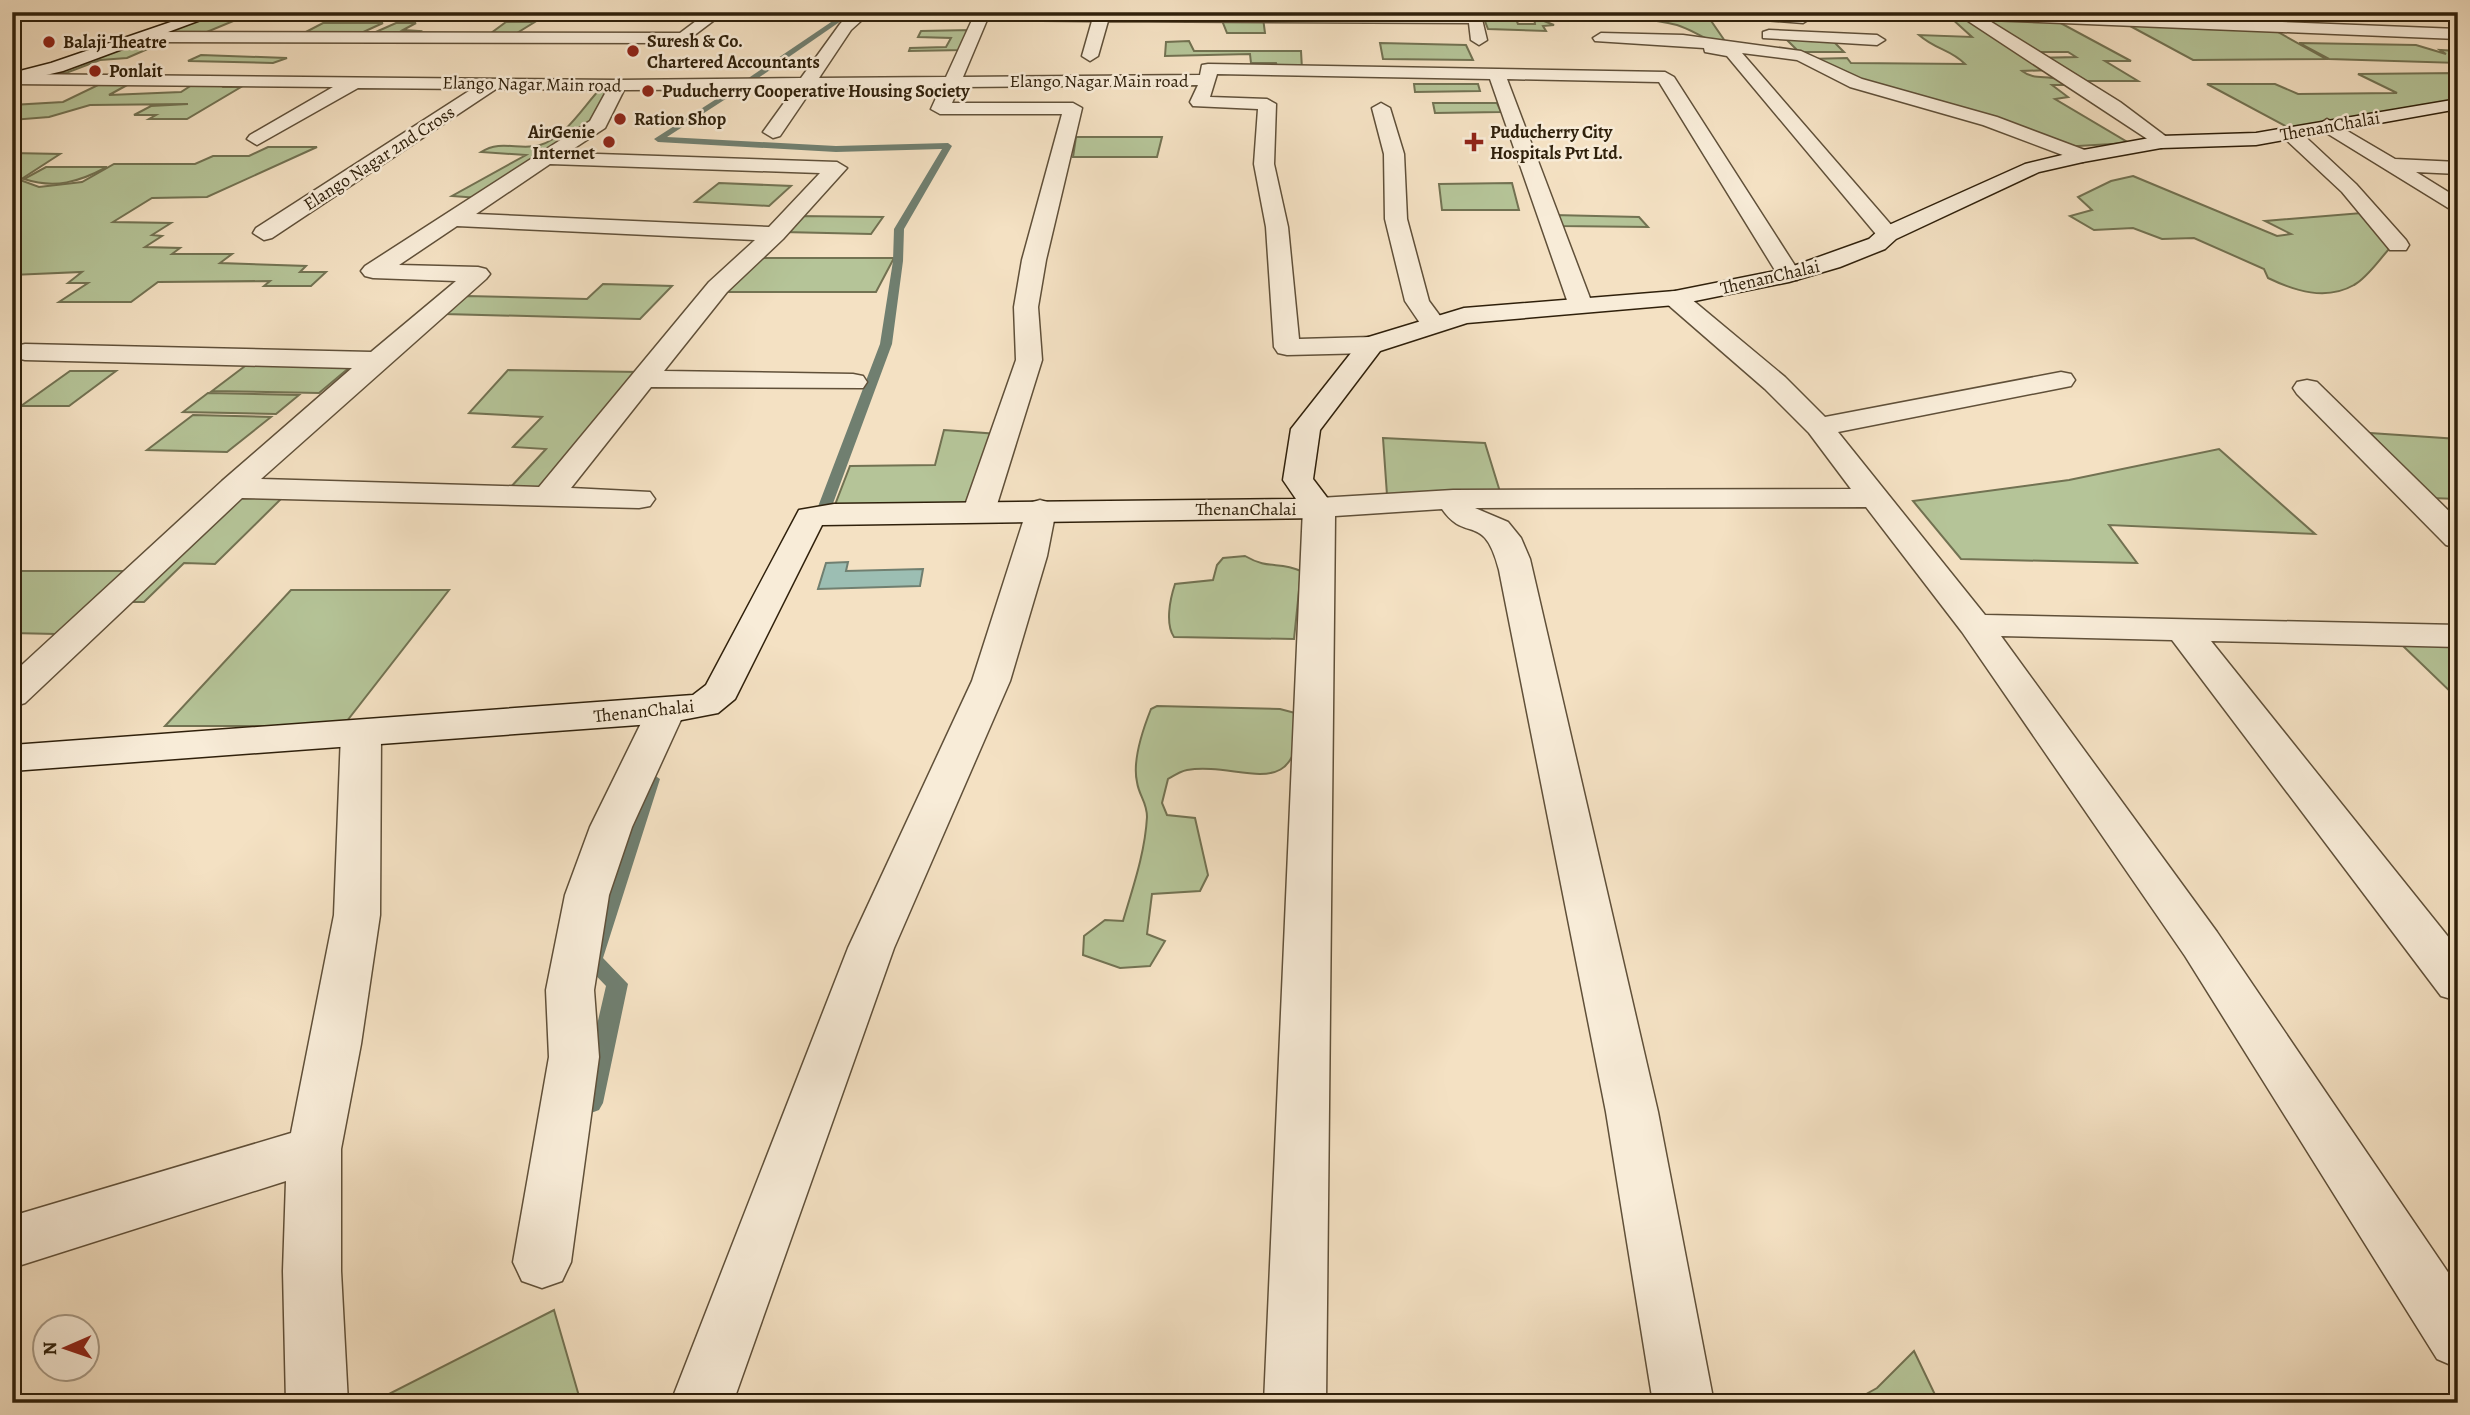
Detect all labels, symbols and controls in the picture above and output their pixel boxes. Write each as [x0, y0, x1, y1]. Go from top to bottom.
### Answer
place label: Suresh & Co. Chartered Accountants [647, 29, 820, 74]
place label: Balaji Theatre [63, 30, 167, 54]
marker: Balaji Theatre [41, 34, 57, 50]
marker: Suresh & Co. Chartered Accountants [625, 43, 641, 59]
place label: Ponlait [109, 59, 163, 83]
marker: Ponlait [87, 63, 103, 79]
street label: Elango Nagar Main road [1009, 69, 1189, 93]
street label: Elango Nagar Main road [442, 70, 622, 98]
place label: Puducherry Cooperative Housing Society [662, 79, 970, 103]
marker: Puducherry Cooperative Housing Society [640, 83, 656, 99]
street label: Elango Nagar 2nd Cross [299, 100, 459, 216]
street label: ThenanChalai [2278, 105, 2382, 147]
place label: Ration Shop [634, 107, 726, 131]
marker: Ration Shop [612, 111, 628, 127]
place label: AirGenie Internet [527, 120, 595, 165]
place label: Puducherry City Hospitals Pvt Ltd. [1490, 120, 1623, 165]
marker: Puducherry City Hospitals Pvt Ltd. [1464, 132, 1484, 152]
marker: AirGenie Internet [601, 134, 617, 150]
street label: ThenanChalai [1718, 254, 1822, 300]
street label: ThenanChalai [1195, 497, 1297, 521]
street label: ThenanChalai [592, 694, 696, 728]
north arrow [32, 1314, 102, 1384]
text: N [37, 1341, 63, 1356]

